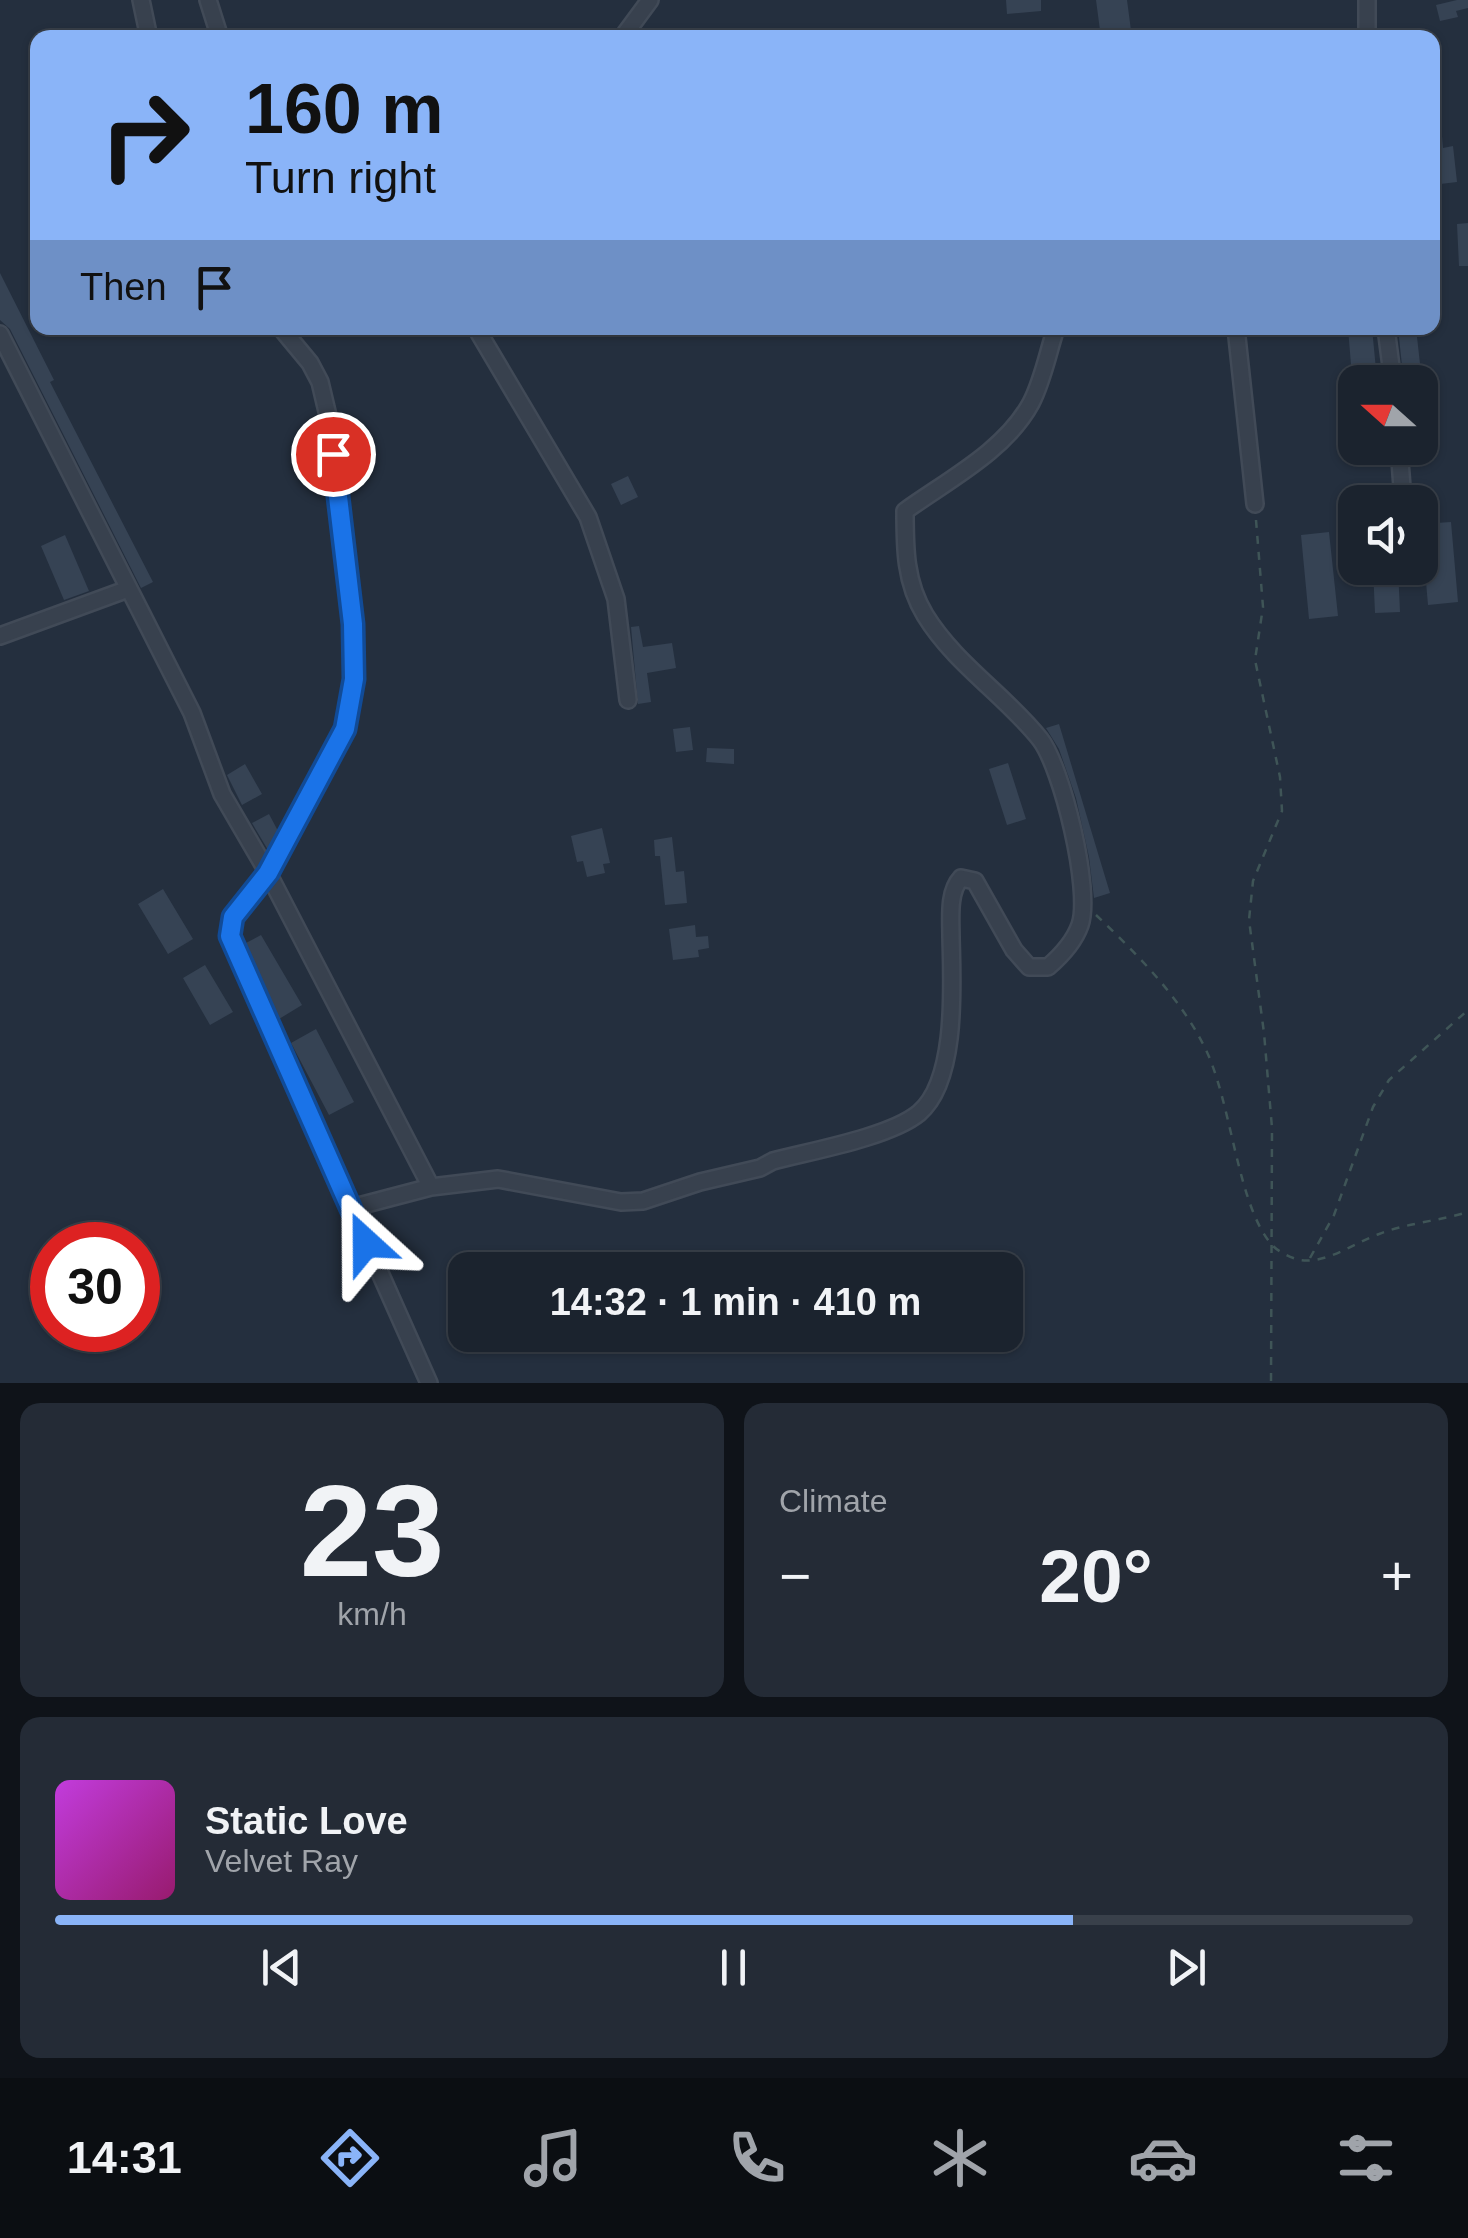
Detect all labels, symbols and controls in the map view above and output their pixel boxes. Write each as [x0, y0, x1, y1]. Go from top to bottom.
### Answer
icon: right [80, 70, 210, 200]
text: 160 m [245, 70, 443, 148]
text: Turn right [245, 152, 436, 203]
icon: arrive [187, 260, 242, 315]
text: Then [80, 266, 167, 308]
north arrow [1338, 365, 1438, 465]
map controls [1338, 365, 1438, 585]
pin [291, 412, 376, 497]
icon: arrive [306, 427, 361, 482]
button: sound [1338, 485, 1438, 585]
position arrow [314, 1191, 418, 1295]
speed limit sign: 30 [30, 1222, 160, 1352]
text: 14:32 · 1 min · 410 m [550, 1281, 921, 1323]
text: 23 [300, 1458, 444, 1604]
text: Climate [779, 1483, 887, 1519]
text: 20° [1039, 1534, 1153, 1618]
text: − [779, 1545, 811, 1607]
text: + [1381, 1545, 1413, 1607]
text: km/h [337, 1596, 407, 1632]
text: Static Love [205, 1800, 408, 1842]
text: Velvet Ray [205, 1843, 358, 1879]
icon: previous [254, 1940, 309, 1995]
icon: pause [706, 1940, 761, 1995]
icon: next [1159, 1940, 1214, 1995]
icon: directions [315, 2123, 385, 2193]
icon: music [518, 2123, 588, 2193]
icon: phone [722, 2123, 792, 2193]
icon: climate [925, 2123, 995, 2193]
icon: car [1128, 2123, 1198, 2193]
icon: filters [1331, 2123, 1401, 2193]
text: 14:31 [67, 2132, 182, 2183]

